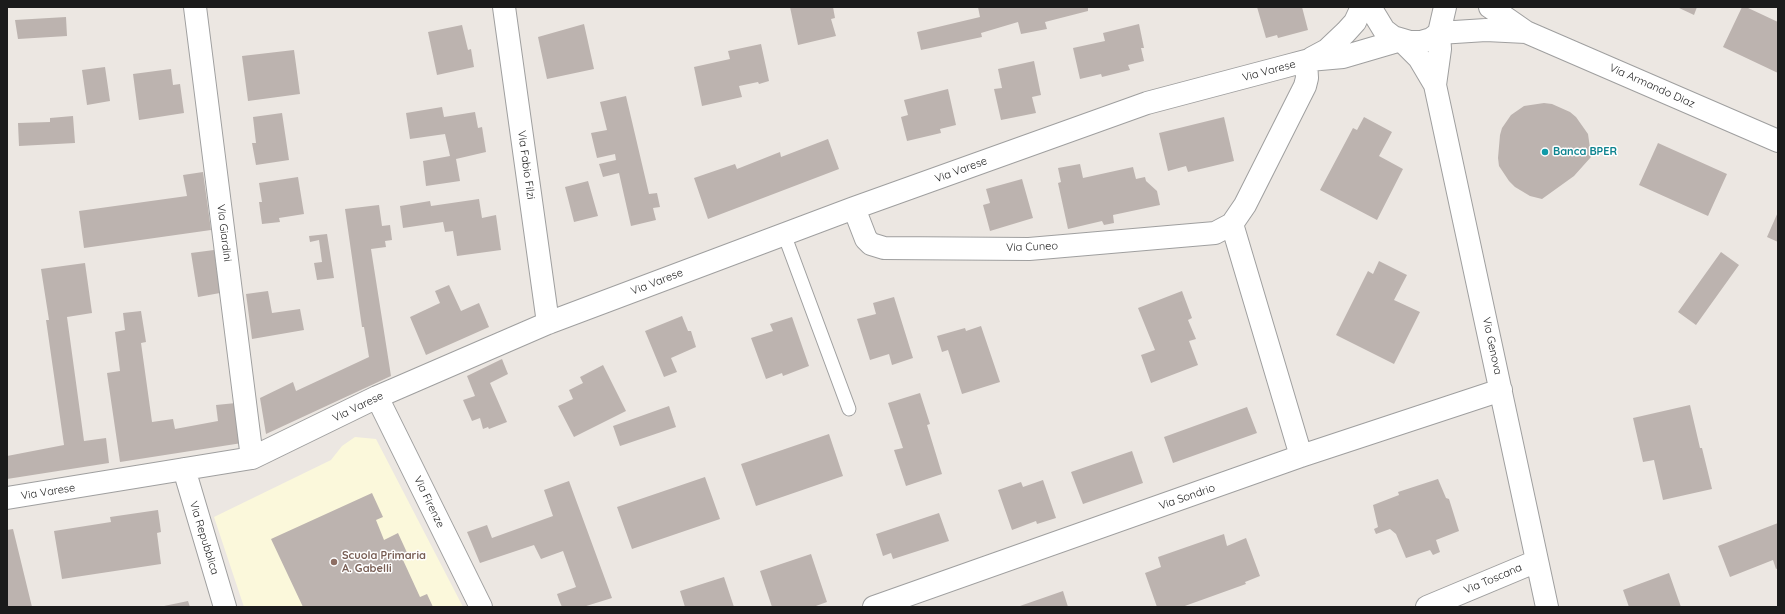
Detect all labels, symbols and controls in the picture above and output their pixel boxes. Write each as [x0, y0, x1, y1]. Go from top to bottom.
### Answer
street label: Via Varese [1241, 58, 1297, 84]
street label: Via Armando Diaz [1607, 61, 1697, 111]
street label: Via Fabio Filzi [515, 130, 537, 200]
place label: Banca BPER [1553, 145, 1617, 159]
marker: Banca BPER [1540, 147, 1550, 157]
street label: Via Varese [933, 154, 989, 186]
street label: Via Giardini [214, 204, 234, 262]
street label: Via Cuneo [1006, 239, 1058, 255]
street label: Via Varese [629, 266, 685, 298]
street label: Via Genova [1479, 316, 1505, 376]
street label: Via Varese [330, 389, 386, 425]
street label: Via Firenze [411, 474, 447, 530]
street label: Via Varese [20, 481, 76, 503]
street label: Via Sondrio [1157, 481, 1217, 513]
street label: Via Repubblica [187, 500, 221, 576]
place label: Scuola Primaria A. Gabelli [342, 549, 426, 575]
marker: Scuola Primaria A. Gabelli [329, 557, 339, 567]
street label: Via Toscana [1462, 561, 1524, 597]

